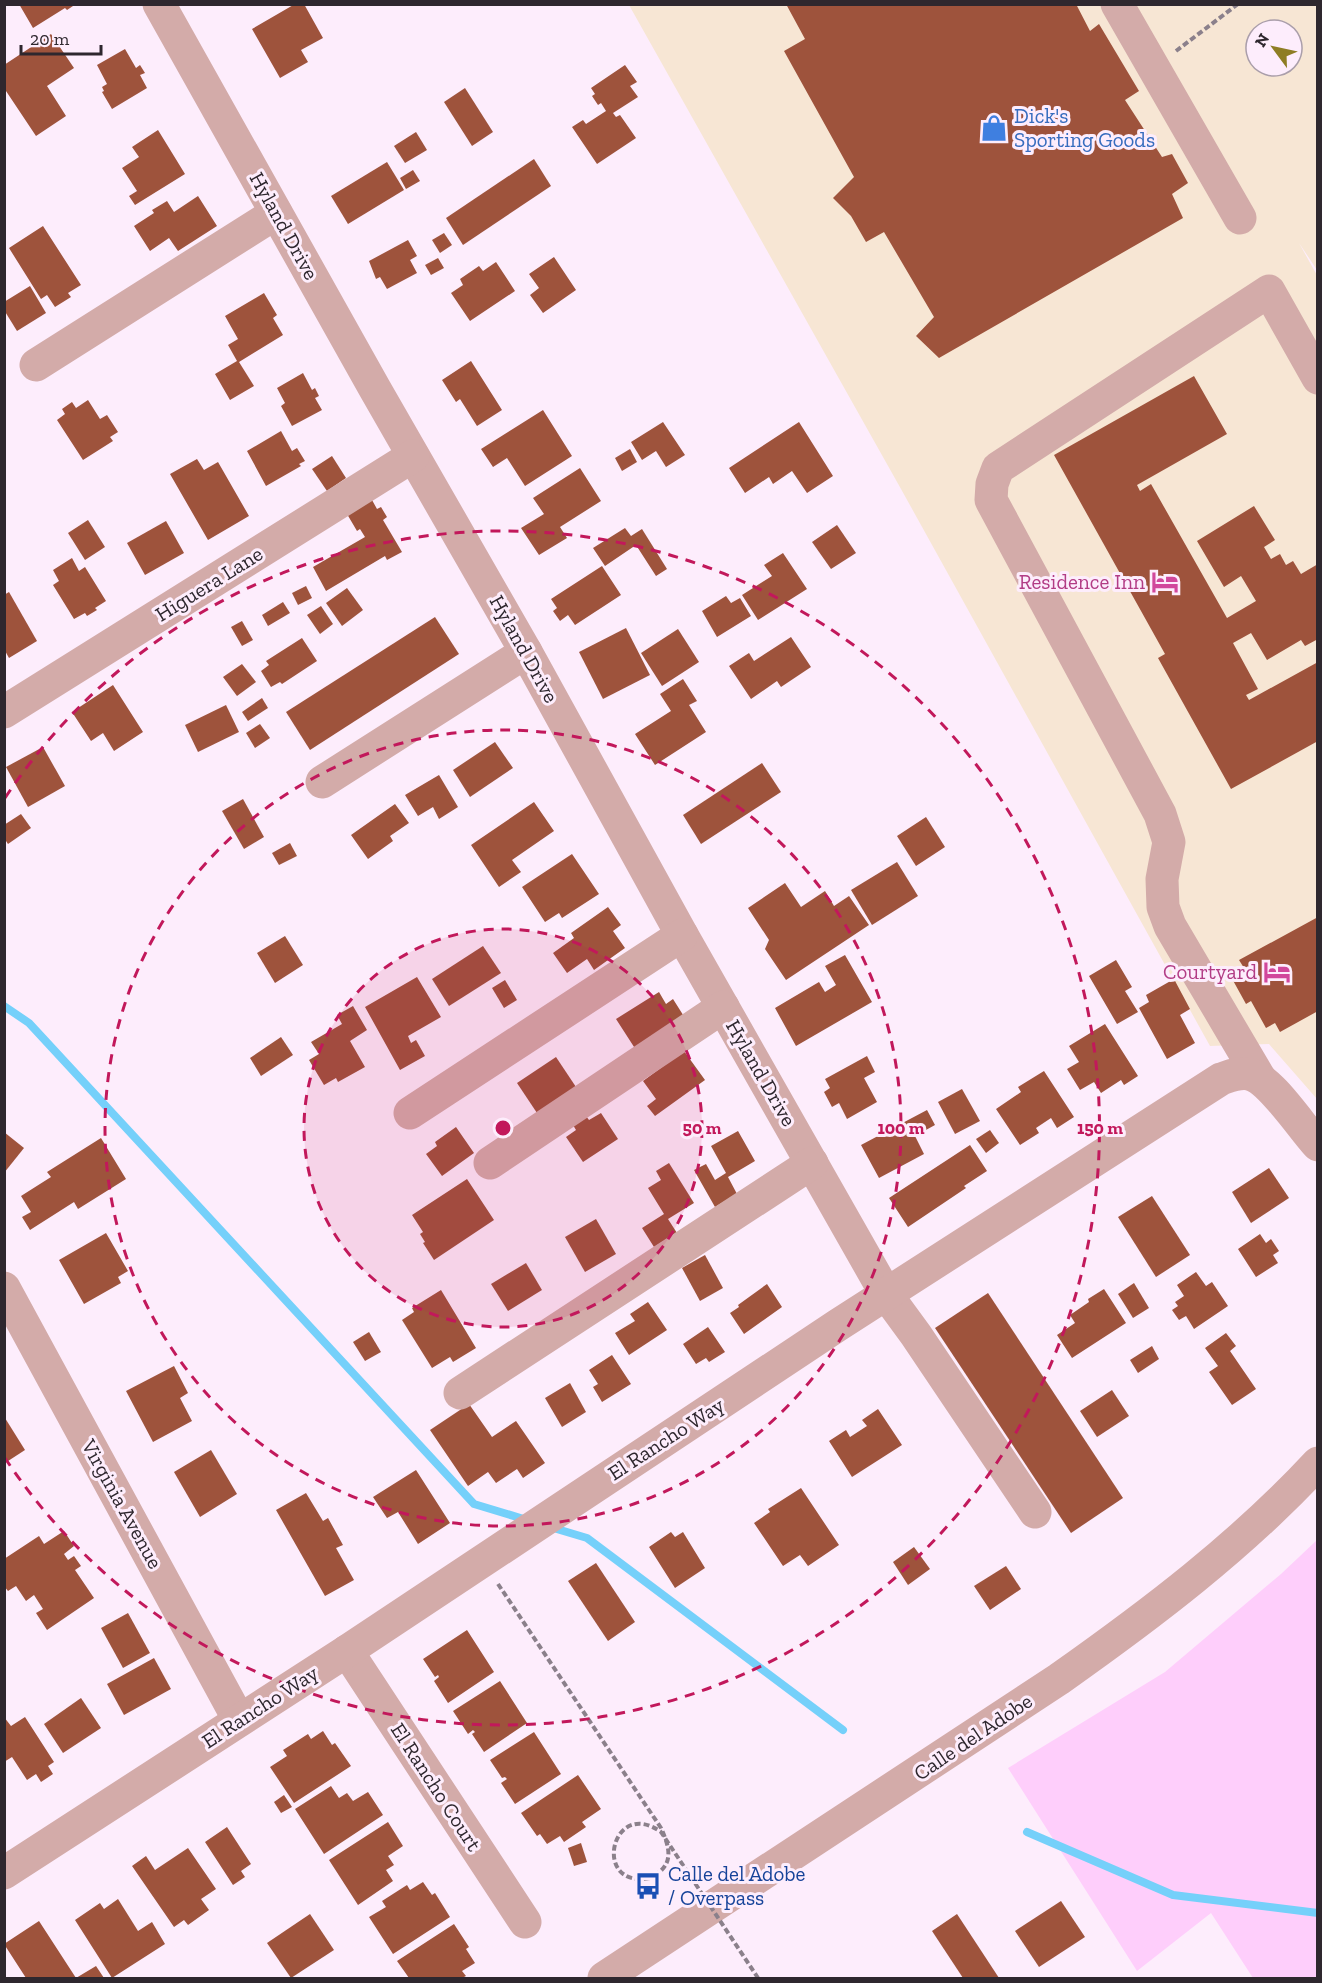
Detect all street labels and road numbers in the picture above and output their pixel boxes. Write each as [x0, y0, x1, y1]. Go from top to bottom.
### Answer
street label: Hyland Drive [245, 168, 324, 284]
street label: Higuera Lane [150, 541, 267, 627]
street label: Hyland Drive [485, 591, 564, 707]
street label: Hyland Drive [721, 1015, 802, 1131]
street label: El Rancho Way [603, 1392, 729, 1485]
street label: Virginia Avenue [76, 1434, 168, 1573]
street label: El Rancho Way [197, 1660, 323, 1753]
street label: Calle del Adobe [909, 1688, 1037, 1785]
street label: El Rancho Court [386, 1718, 487, 1856]

